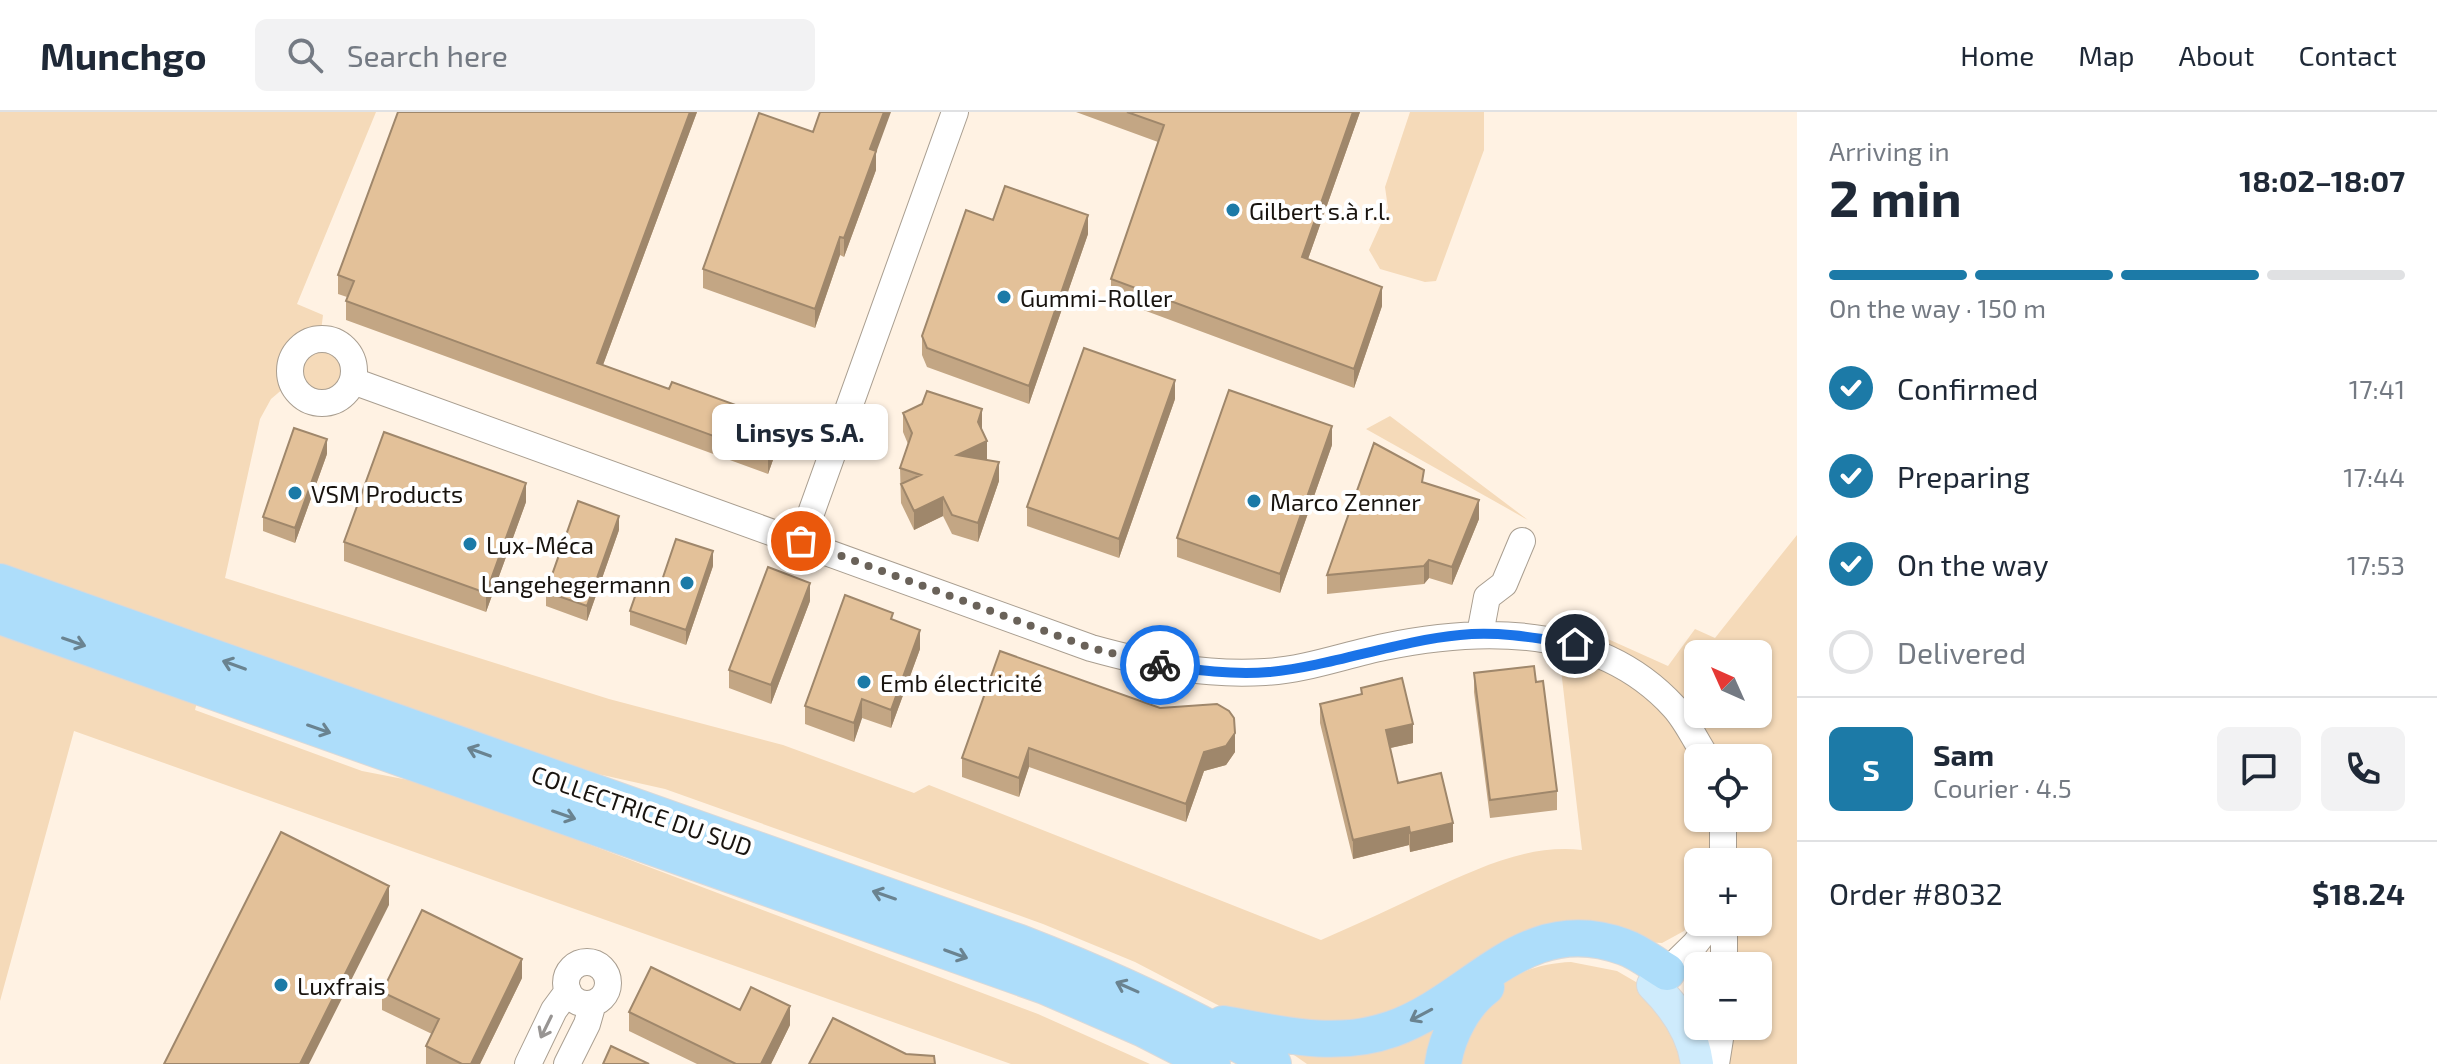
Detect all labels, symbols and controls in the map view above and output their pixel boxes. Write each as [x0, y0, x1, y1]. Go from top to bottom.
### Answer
search box [255, 19, 815, 91]
text: Munchgo [40, 32, 207, 78]
icon: search [283, 33, 327, 77]
text: Search here [347, 37, 508, 73]
text: Home [1960, 38, 2034, 72]
text: Map [2078, 38, 2135, 72]
text: About [2179, 38, 2254, 72]
text: Contact [2298, 38, 2397, 72]
text: Arriving in [1829, 135, 1950, 166]
text: 18:02–18:07 [2239, 162, 2405, 198]
text: 2 min [1829, 165, 1962, 227]
place label: Gilbert s.à r.l. [1249, 196, 1391, 225]
marker: Gilbert s.à r.l. [1224, 201, 1242, 219]
place label: Gummi-Roller [1020, 283, 1173, 312]
marker: Gummi-Roller [995, 288, 1013, 306]
text: On the way · 150 m [1829, 292, 2046, 323]
icon: check [1829, 366, 1873, 410]
text: Confirmed [1897, 370, 2038, 406]
text: 17:41 [2349, 373, 2405, 404]
callout: Linsys S.A. [713, 405, 889, 461]
text: Linsys S.A. [735, 416, 865, 447]
icon: check [1829, 454, 1873, 498]
text: Preparing [1897, 458, 2030, 494]
text: 17:44 [2343, 461, 2405, 492]
place label: VSM Products [311, 479, 463, 508]
marker: VSM Products [286, 484, 304, 502]
place label: Marco Zenner [1270, 487, 1421, 516]
marker: Marco Zenner [1245, 492, 1263, 510]
pin [767, 507, 835, 575]
icon: bag [779, 519, 823, 563]
place label: Lux-Méca [486, 530, 594, 559]
marker: Lux-Méca [461, 535, 479, 553]
icon: check [1829, 542, 1873, 586]
text: On the way [1897, 546, 2049, 582]
text: 17:53 [2347, 549, 2405, 580]
place label: Langehegermann [481, 569, 671, 598]
marker: Langehegermann [678, 574, 696, 592]
pin [1541, 610, 1609, 678]
icon: home [1553, 622, 1597, 666]
courier [1120, 625, 1200, 705]
text: Delivered [1897, 634, 2026, 670]
one-way arrow [61, 635, 86, 650]
north arrow [1684, 640, 1772, 728]
map controls [1684, 640, 1772, 1040]
icon: bike [1138, 643, 1182, 687]
one-way arrow [222, 657, 247, 671]
place label: Emb électricité [880, 668, 1043, 697]
marker: Emb électricité [855, 673, 873, 691]
one-way arrow [306, 722, 331, 737]
button: chat [2217, 727, 2301, 811]
button: phone [2321, 727, 2405, 811]
text: Sam [1933, 736, 1994, 772]
one-way arrow [468, 744, 492, 758]
button: locate [1684, 744, 1772, 832]
text: S [1862, 751, 1880, 787]
street label: COLLECTRICE DU SUD [528, 759, 756, 861]
text: Courier · 4.5 [1933, 772, 2072, 803]
one-way arrow [551, 809, 576, 824]
button: + [1684, 848, 1772, 936]
text: Order #8032 [1829, 875, 2003, 911]
text: $18.24 [2312, 875, 2405, 911]
one-way arrow [872, 887, 897, 901]
one-way arrow [943, 948, 967, 962]
button: − [1684, 952, 1772, 1040]
place label: Luxfrais [297, 971, 386, 1000]
marker: Luxfrais [272, 976, 290, 994]
one-way arrow [1115, 978, 1140, 993]
one-way arrow [1410, 1007, 1434, 1023]
one-way arrow [538, 1014, 553, 1038]

